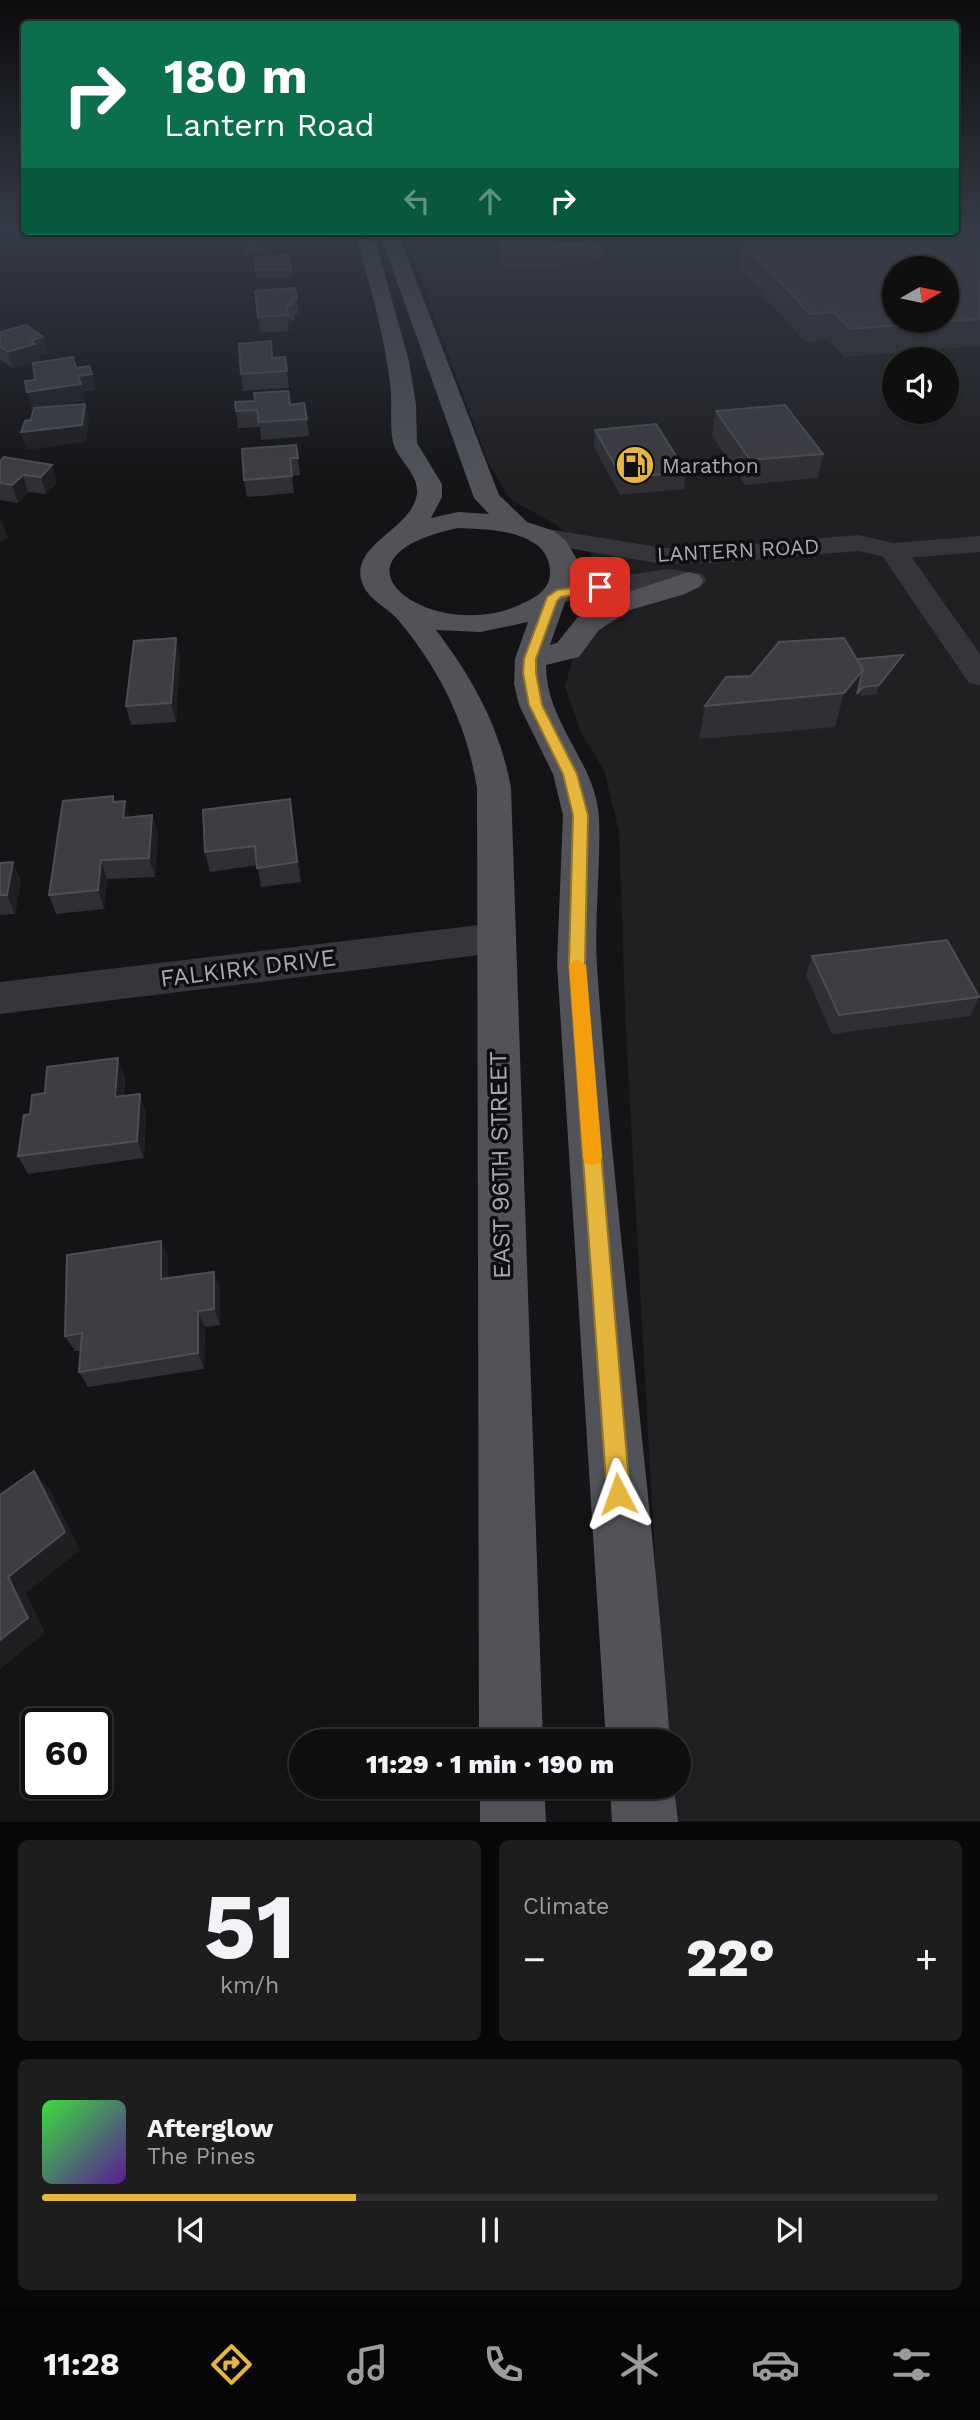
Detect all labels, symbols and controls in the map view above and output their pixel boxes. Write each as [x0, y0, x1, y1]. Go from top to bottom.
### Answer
text: 180 m [164, 47, 308, 105]
icon: right [49, 49, 140, 140]
text: Lantern Road [164, 106, 375, 144]
icon: left [398, 182, 436, 220]
icon: ahead [471, 182, 509, 220]
icon: right [544, 182, 582, 220]
north arrow [882, 256, 959, 332]
map controls [882, 256, 959, 424]
button: sound [882, 347, 959, 424]
fuel station icon: Marathon [614, 444, 656, 486]
place label: Marathon [662, 453, 759, 478]
street label: LANTERN ROAD [656, 533, 820, 567]
pin [570, 557, 630, 617]
icon: arrive [581, 568, 619, 606]
street label: FALKIRK DRIVE [159, 943, 337, 993]
street label: EAST 96TH STREET [484, 1051, 516, 1279]
position arrow [581, 1457, 655, 1531]
speed limit sign: 60 [21, 1708, 112, 1799]
text: 11:29 · 1 min · 190 m [366, 1749, 614, 1779]
text: 51 [203, 1873, 296, 1980]
text: Climate [523, 1893, 609, 1920]
text: 22° [686, 1928, 775, 1989]
text: − [523, 1937, 546, 1981]
text: + [915, 1937, 938, 1981]
text: km/h [220, 1972, 279, 1999]
text: Afterglow [147, 2113, 273, 2143]
text: The Pines [147, 2143, 256, 2170]
icon: previous [172, 2211, 210, 2249]
icon: pause [471, 2211, 509, 2249]
icon: next [770, 2211, 808, 2249]
icon: directions [207, 2340, 256, 2389]
icon: music [343, 2340, 392, 2389]
icon: phone [479, 2340, 528, 2389]
icon: climate [615, 2340, 664, 2389]
icon: car [751, 2340, 800, 2389]
icon: filters [887, 2340, 936, 2389]
text: 11:28 [44, 2345, 120, 2383]

